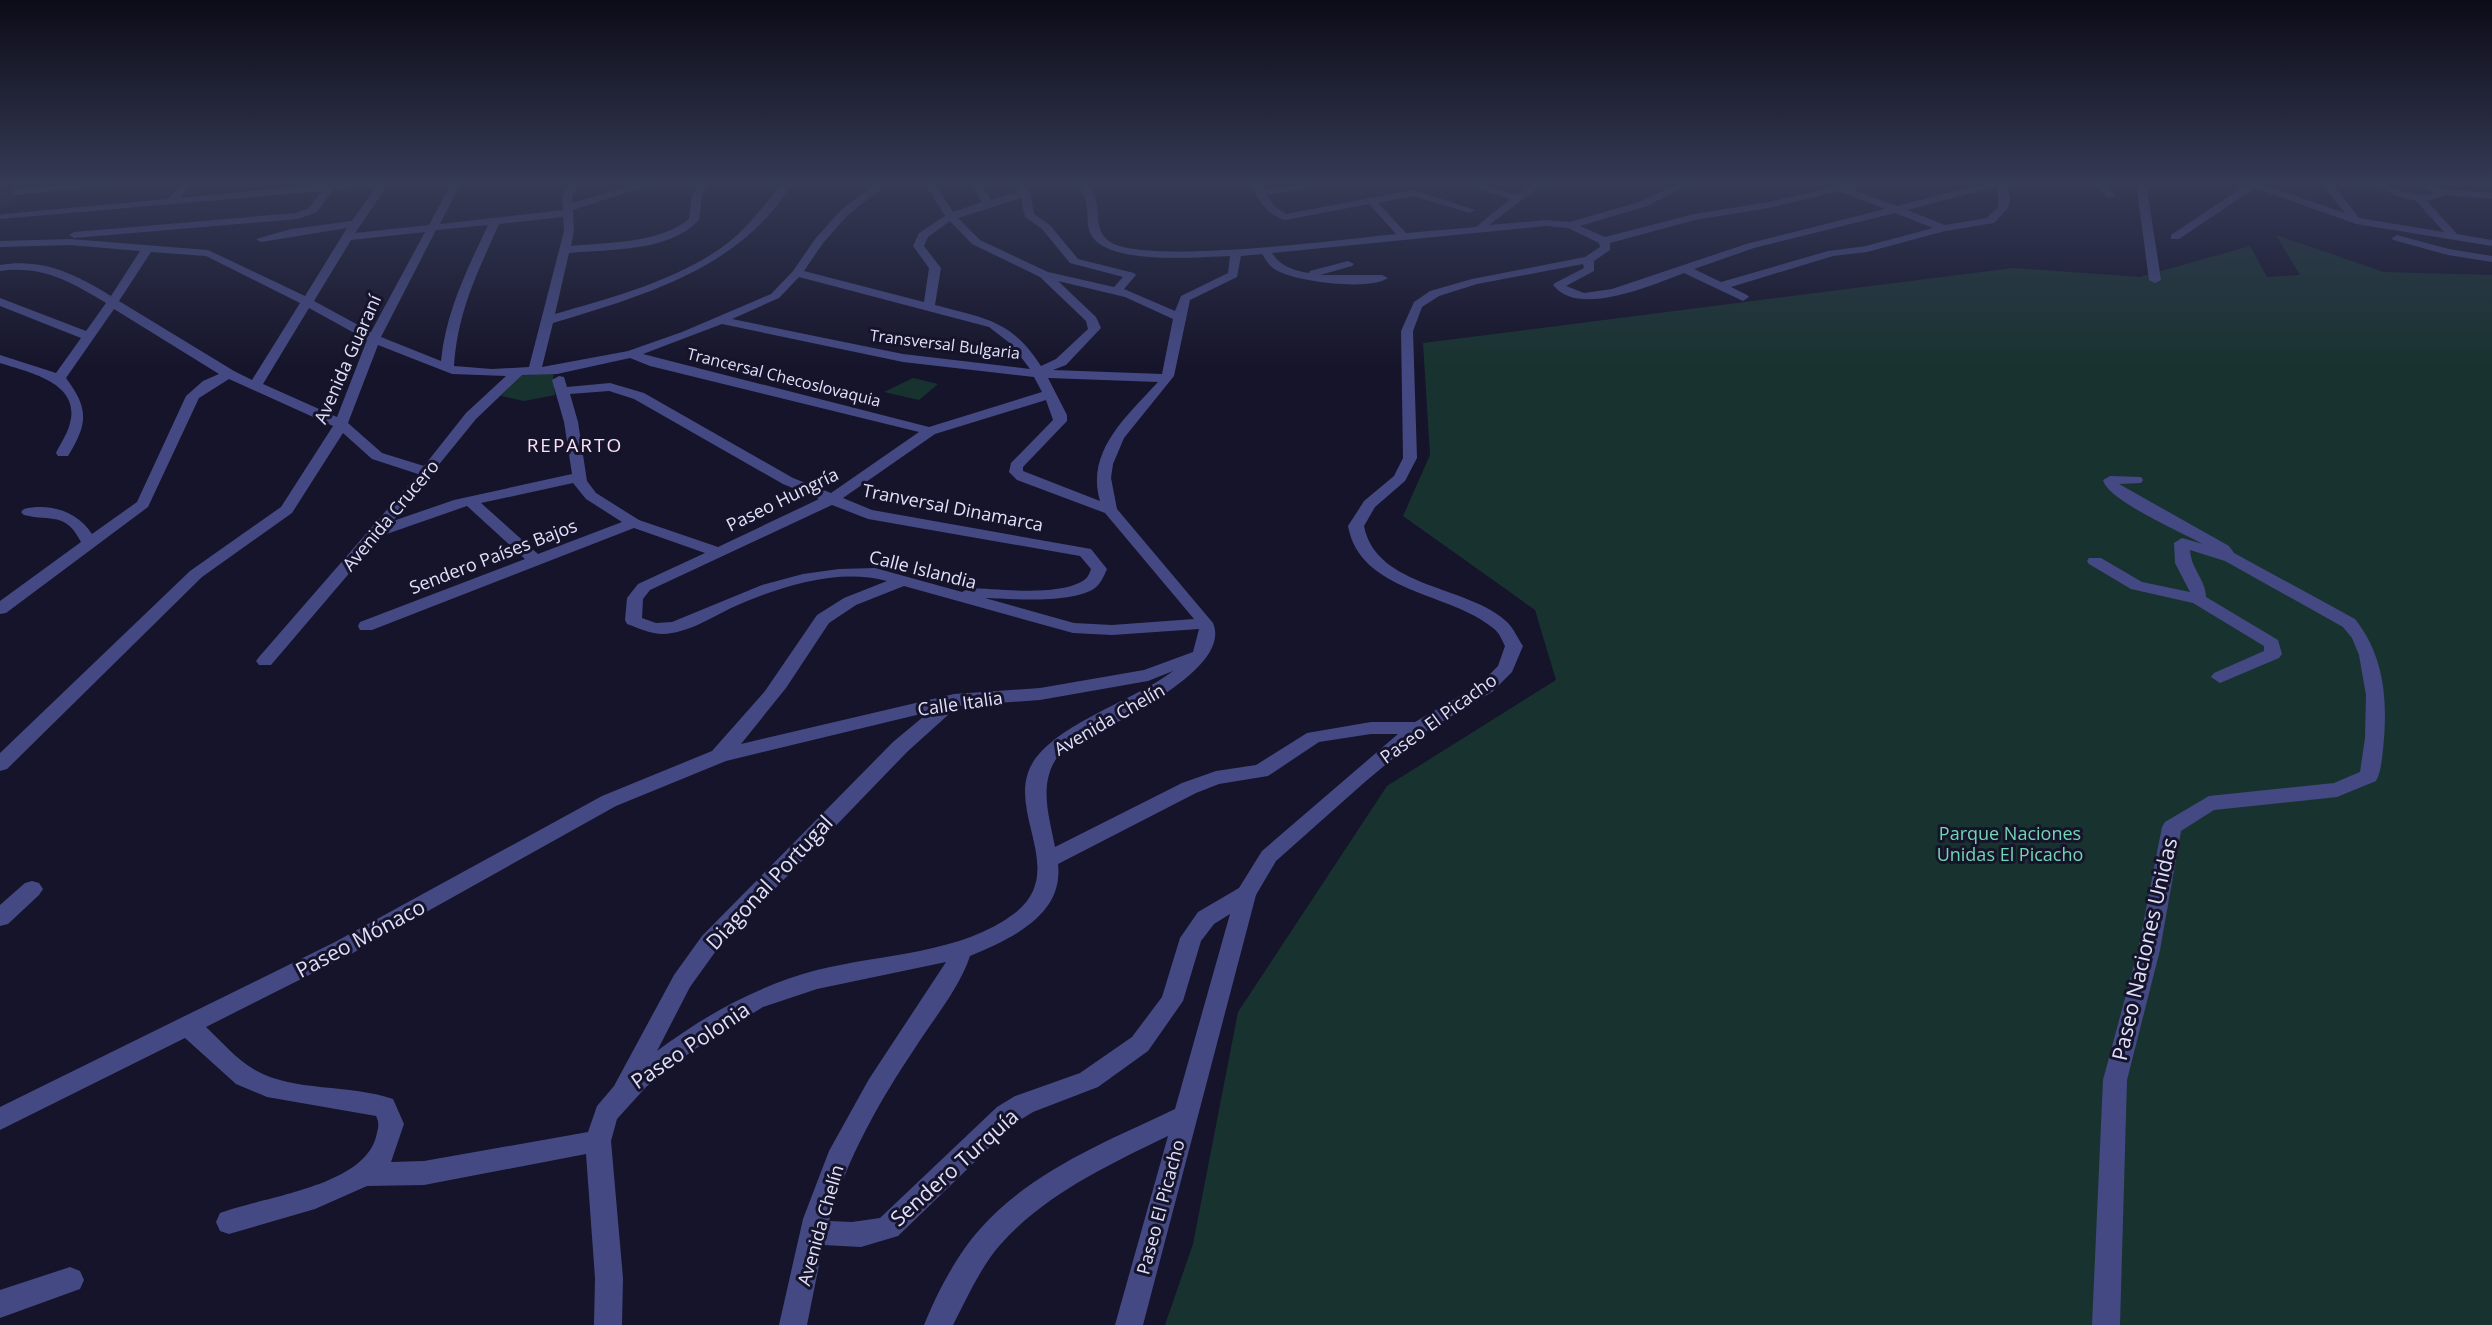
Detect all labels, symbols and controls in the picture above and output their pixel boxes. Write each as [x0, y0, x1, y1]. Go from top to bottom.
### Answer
street label: Avenida Guaraní [308, 290, 386, 427]
street label: Transversal Bulgaria [869, 324, 1021, 364]
street label: Trancersal Checoslovaquia [685, 342, 883, 412]
district label: REPARTO [527, 432, 623, 458]
street label: Avenida Crucero [336, 454, 444, 576]
street label: Paseo Hungría [722, 461, 842, 537]
street label: Tranversal Dinamarca [860, 478, 1046, 536]
street label: Sendero Países Bajos [406, 513, 580, 599]
street label: Calle Islandia [867, 544, 979, 594]
street label: Paseo El Picacho [1375, 668, 1501, 768]
street label: Avenida Chelín [1049, 678, 1169, 760]
street label: Calle Italia [916, 685, 1004, 721]
street label: Diagonal Portugal [699, 809, 839, 955]
park label: Parque Naciones Unidas El Picacho [1937, 821, 2083, 866]
street label: Paseo Naciones Unidas [2105, 835, 2183, 1063]
street label: Paseo Mónaco [290, 892, 430, 984]
street label: Paseo Polonia [625, 995, 755, 1095]
street label: Sendero Turquía [884, 1102, 1024, 1232]
street label: Paseo El Picacho [1130, 1137, 1190, 1277]
street label: Avenida Chelín [791, 1162, 849, 1288]

